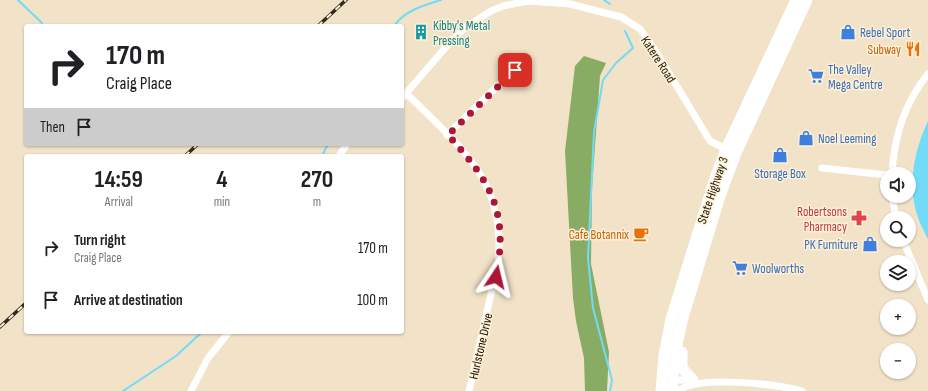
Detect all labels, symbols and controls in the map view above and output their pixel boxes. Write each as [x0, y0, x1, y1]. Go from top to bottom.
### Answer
place label: Kibby's Metal Pressing [433, 18, 490, 49]
building icon: Kibby's Metal Pressing [412, 23, 430, 41]
shop icon: Rebel Sport [839, 23, 857, 41]
place label: Rebel Sport [860, 25, 910, 41]
street label: Katere Road [637, 33, 679, 86]
text: 170 m [106, 39, 165, 72]
icon: right [40, 40, 92, 92]
restaurant icon: Subway [904, 40, 922, 58]
place label: Subway [868, 42, 901, 58]
pin [498, 53, 532, 87]
icon: arrive [504, 59, 526, 81]
place label: The Valley Mega Centre [828, 62, 883, 93]
supermarket icon: The Valley Mega Centre [807, 67, 825, 85]
text: Craig Place [106, 73, 172, 94]
icon: arrive [73, 116, 95, 138]
text: Then [40, 118, 65, 137]
shop icon: Noel Leeming [797, 129, 815, 147]
place label: Noel Leeming [818, 131, 876, 147]
shop icon: Storage Box [771, 146, 789, 164]
street label: State Highway 3 [694, 155, 732, 226]
text: 14:59 [95, 165, 143, 194]
text: 4 [216, 165, 227, 194]
text: 270 [301, 165, 333, 194]
place label: Storage Box [754, 166, 806, 182]
map controls [880, 167, 916, 379]
button: sound [880, 167, 916, 203]
text: Arrival [105, 194, 133, 210]
text: min [214, 194, 230, 210]
text: m [313, 194, 321, 210]
place label: Robertsons Pharmacy [797, 204, 847, 235]
pharmacy icon: Robertsons Pharmacy [850, 209, 868, 227]
button: search [880, 211, 916, 247]
cafe icon: Cafe Botannix [632, 225, 650, 243]
place label: Cafe Botannix [569, 227, 629, 243]
text: Turn right [74, 231, 126, 250]
shop icon: PK Furniture [861, 235, 879, 253]
icon: right [40, 237, 62, 259]
place label: PK Furniture [804, 237, 858, 253]
text: 170 m [358, 239, 388, 258]
text: Craig Place [74, 250, 122, 266]
button: layers [880, 255, 916, 291]
position arrow [475, 256, 517, 298]
supermarket icon: Woolworths [731, 259, 749, 277]
place label: Woolworths [752, 261, 805, 277]
icon: arrive [40, 289, 62, 311]
text: Arrive at destination [74, 291, 183, 310]
text: 100 m [357, 291, 388, 310]
button: + [880, 299, 916, 335]
street label: Hurlstone Drive [466, 311, 496, 381]
button: − [880, 343, 916, 379]

